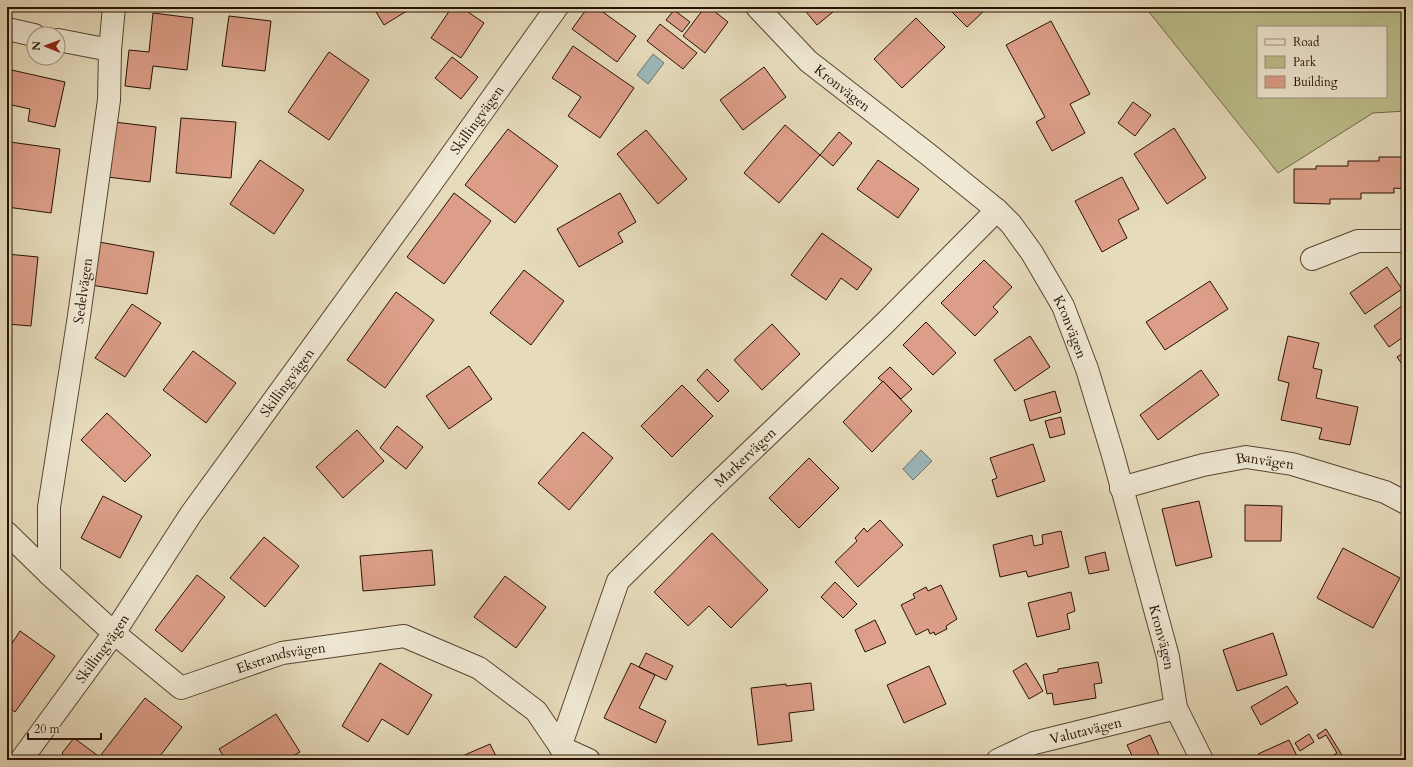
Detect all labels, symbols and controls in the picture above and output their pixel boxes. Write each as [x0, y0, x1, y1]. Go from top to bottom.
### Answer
north arrow [26, 26, 66, 66]
legend [1257, 26, 1387, 98]
text: Road [1293, 34, 1320, 50]
text: N [29, 40, 44, 51]
text: Park [1293, 54, 1317, 70]
street label: Kronvägen [810, 60, 874, 116]
text: Building [1293, 74, 1338, 90]
street label: Skillingvägen [446, 82, 508, 158]
street label: Sedelvägen [69, 257, 97, 325]
street label: Kronvägen [1049, 292, 1091, 361]
street label: Skillingvägen [256, 344, 319, 421]
street label: Markervägen [710, 423, 780, 491]
street label: Banvägen [1234, 448, 1295, 474]
street label: Kronvägen [1144, 603, 1179, 671]
street label: Skillingvägen [71, 610, 134, 687]
street label: Ekstrandsvägen [234, 638, 327, 678]
street label: Valutavägen [1048, 713, 1124, 749]
scale bar [28, 715, 101, 741]
text: 20 m [34, 721, 61, 737]

